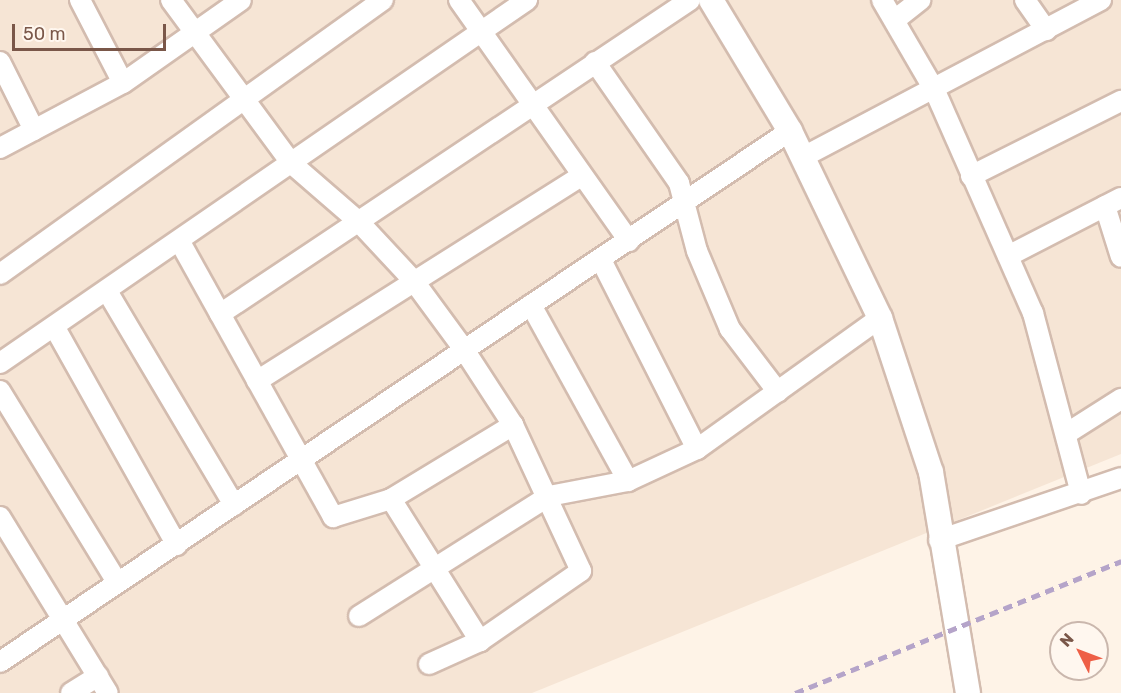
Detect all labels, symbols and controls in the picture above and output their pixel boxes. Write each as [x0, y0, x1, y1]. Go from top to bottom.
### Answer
scale bar [15, 12, 170, 50]
text: 50 m [23, 23, 66, 45]
north arrow [1049, 621, 1109, 681]
text: N [1056, 629, 1078, 651]

